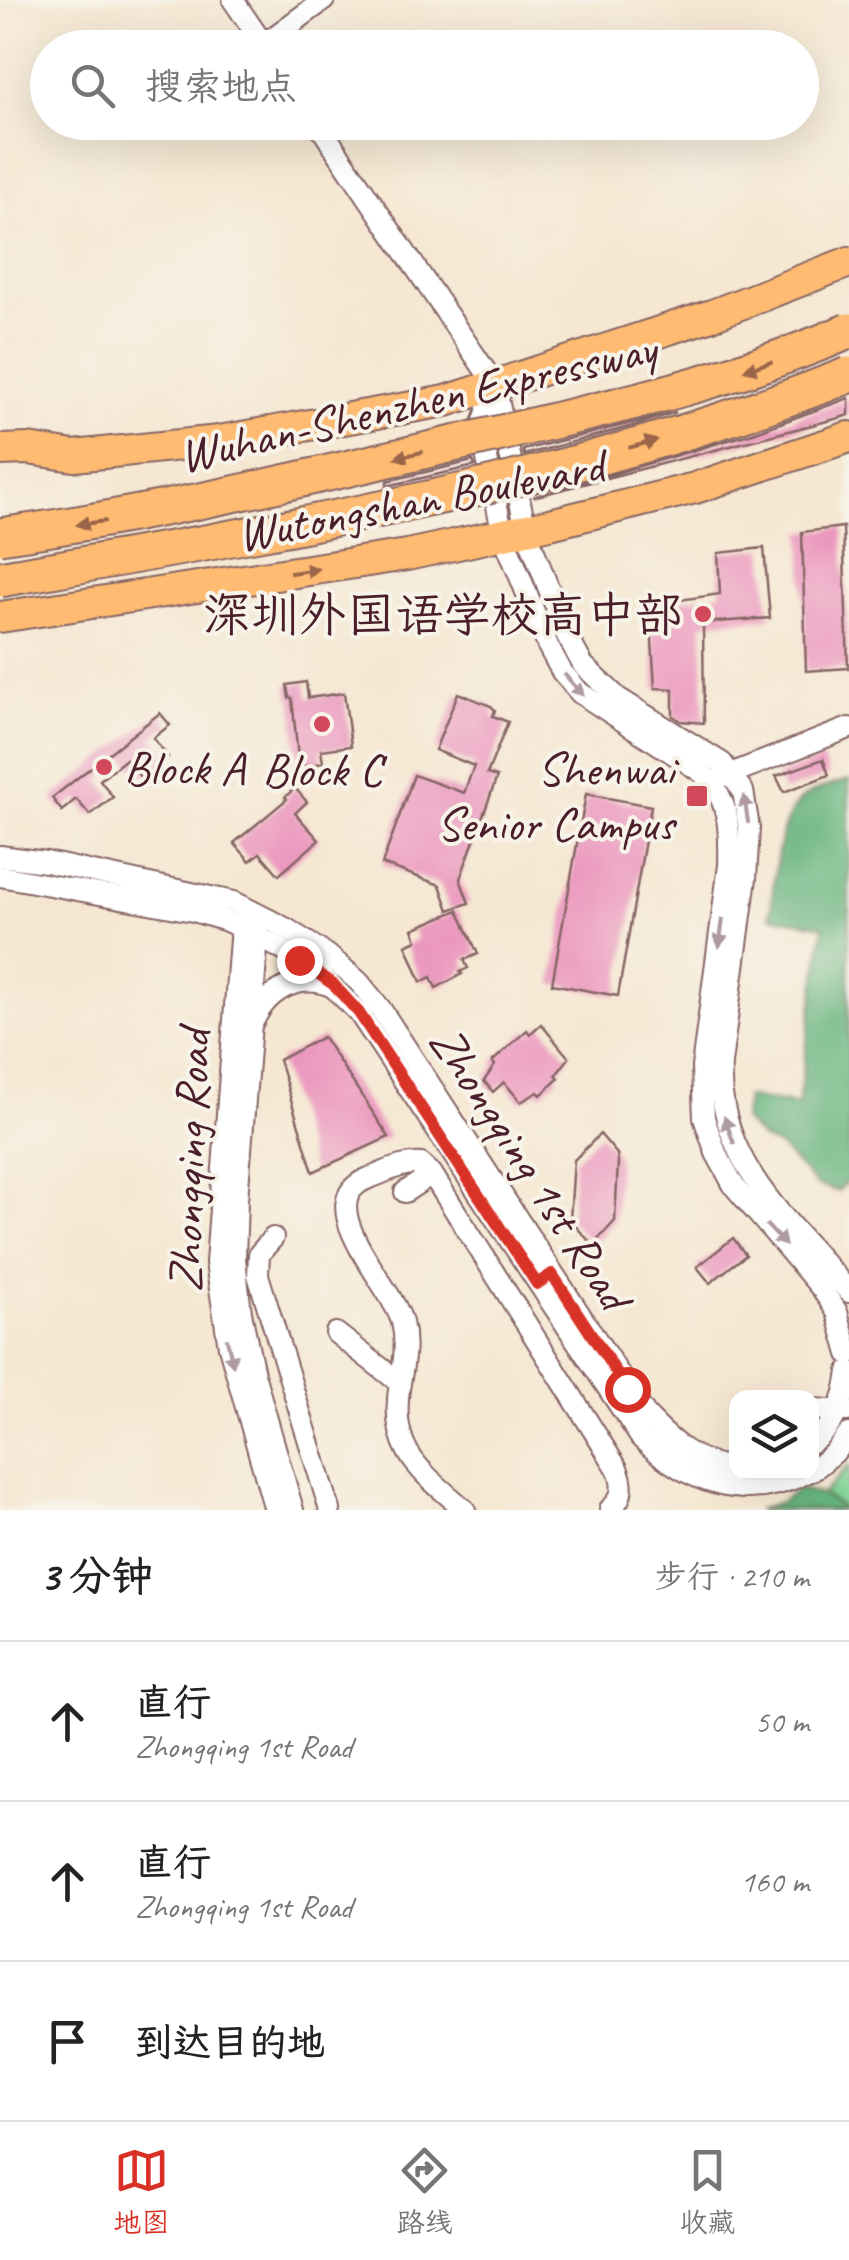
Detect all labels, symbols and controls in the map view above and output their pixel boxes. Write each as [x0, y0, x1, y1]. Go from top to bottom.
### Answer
search box [30, 30, 819, 140]
icon: search [65, 58, 120, 113]
text: 搜索地点 [145, 63, 297, 110]
street label: Wuhan-Shenzhen Expressway [173, 317, 665, 486]
one-way arrow [742, 359, 773, 374]
street label: Wutongshan Boulevard [232, 434, 615, 565]
one-way arrow [628, 436, 659, 452]
one-way arrow [393, 448, 424, 463]
one-way arrow [75, 515, 107, 531]
one-way arrow [289, 562, 320, 578]
place label: 深圳外国语学校高中部 [203, 585, 683, 645]
marker: 深圳外国语学校高中部 [692, 603, 714, 625]
one-way arrow [563, 672, 585, 697]
marker: Block C [311, 713, 333, 735]
place label: Block A [124, 738, 246, 798]
place label: Shenwai Senior Campus [437, 739, 680, 854]
place label: Block C [262, 740, 388, 800]
marker: Block A [93, 756, 115, 778]
marker: Shenwai Senior Campus [684, 783, 710, 809]
one-way arrow [738, 792, 754, 824]
one-way arrow [712, 918, 728, 950]
route end [277, 938, 323, 984]
street label: Zhongqing 1st Road [416, 1014, 647, 1326]
street label: Zhongqing Road [154, 1022, 224, 1293]
one-way arrow [721, 1115, 736, 1145]
one-way arrow [764, 1223, 787, 1247]
one-way arrow [223, 1337, 238, 1368]
route start [605, 1367, 651, 1413]
map controls [729, 1390, 819, 1480]
button: layers [729, 1390, 819, 1480]
text: 3 分钟 [40, 1550, 153, 1603]
text: 步行 · 210 m [655, 1556, 809, 1597]
text: 直行 [135, 1679, 211, 1726]
icon: ahead [40, 1694, 95, 1749]
text: 50 m [755, 1701, 809, 1742]
text: Zhongqing 1st Road [135, 1726, 352, 1767]
text: 直行 [135, 1839, 211, 1886]
icon: ahead [40, 1854, 95, 1909]
text: 160 m [740, 1861, 809, 1902]
text: Zhongqing 1st Road [135, 1886, 352, 1927]
icon: arrive [40, 2014, 95, 2069]
text: 到达目的地 [135, 2019, 325, 2066]
tab: 地图 [113, 2143, 170, 2240]
tab: 路线 [396, 2143, 453, 2240]
tab: 收藏 [679, 2143, 736, 2240]

